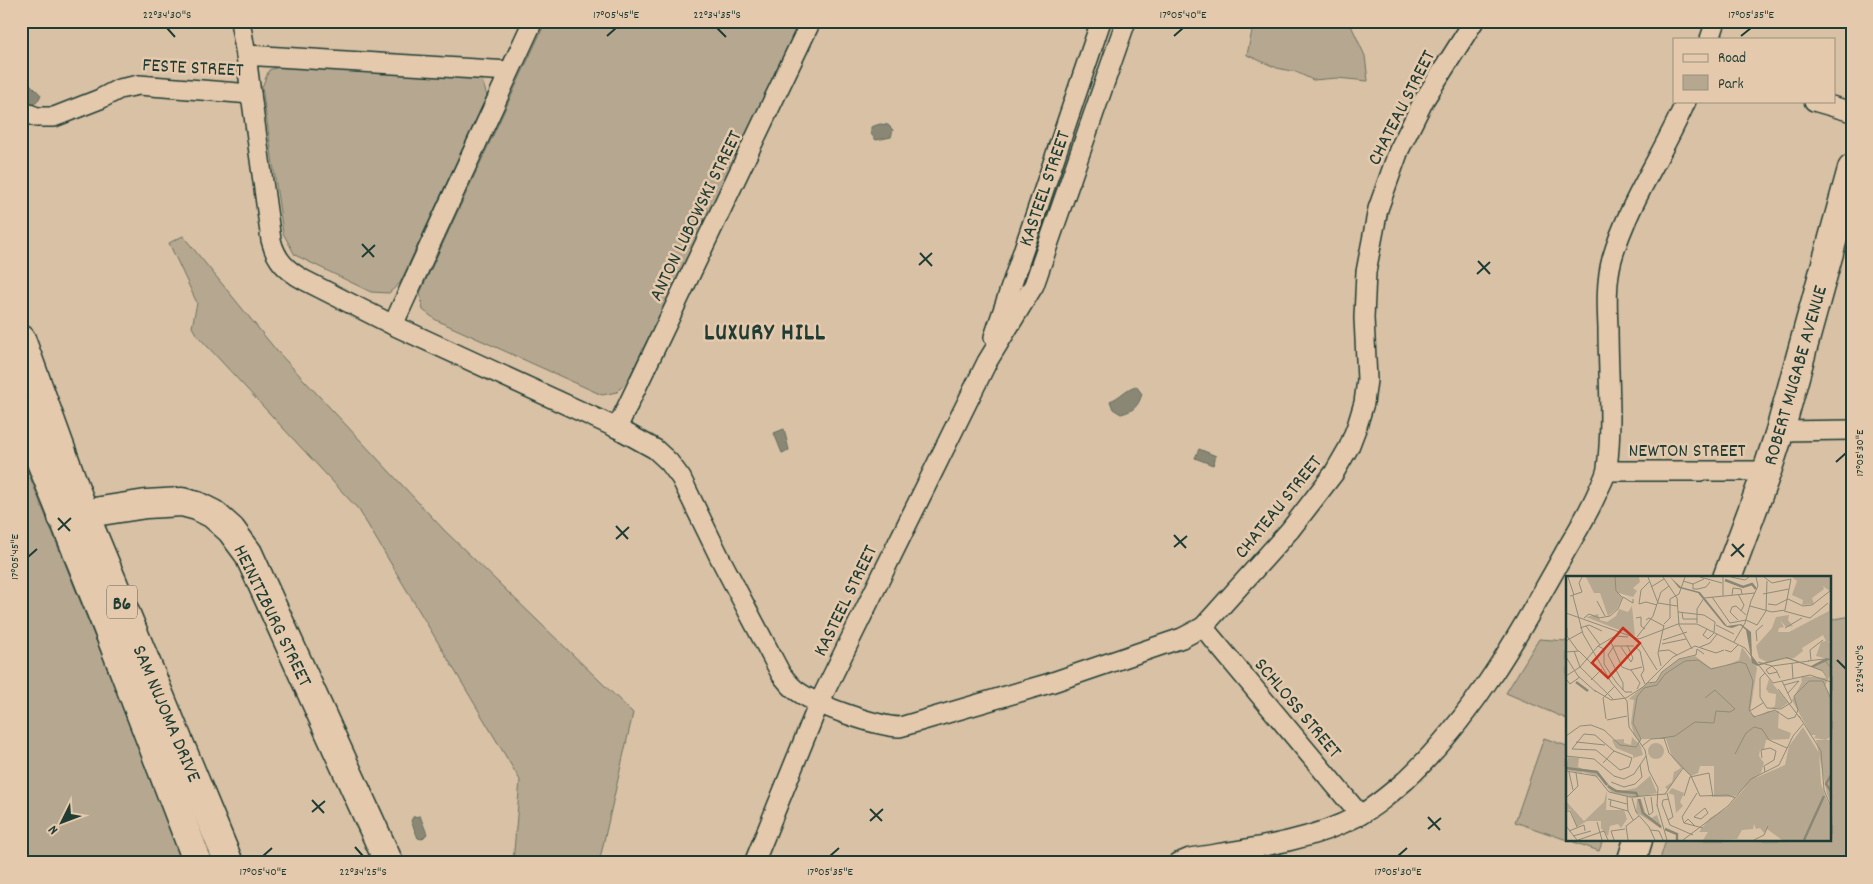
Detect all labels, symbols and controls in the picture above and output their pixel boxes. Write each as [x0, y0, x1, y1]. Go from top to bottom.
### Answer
text: 22°34'30"S [143, 7, 191, 24]
text: 17°05'45"E [593, 7, 639, 24]
text: 22°34'35"S [693, 7, 741, 24]
text: 17°05'40"E [1160, 7, 1207, 24]
text: 17°05'35"E [1728, 7, 1775, 24]
legend [1673, 38, 1836, 102]
street label: CHATEAU STREET [1362, 46, 1444, 171]
text: Road [1718, 48, 1746, 70]
street label: FESTE STREET [142, 52, 244, 86]
text: Park [1718, 74, 1744, 96]
street label: ANTON LUBOWSKI STREET [643, 126, 750, 306]
street label: KASTEEL STREET [1013, 127, 1079, 251]
street label: ROBERT MUGABE AVENUE [1758, 283, 1836, 469]
district label: LUXURY HILL [704, 316, 826, 352]
text: 17°05'30"E [1852, 429, 1869, 477]
street label: NEWTON STREET [1628, 438, 1746, 466]
street label: CHATEAU STREET [1229, 450, 1330, 566]
text: 17°05'45"E [7, 534, 24, 580]
street label: HEINITZBURG STREET [225, 541, 318, 692]
street label: KASTEEL STREET [808, 541, 886, 662]
inset map [1566, 576, 1830, 842]
road number: B6 [107, 586, 137, 618]
street label: SAM NUJOMA DRIVE [124, 641, 207, 787]
text: 22°34'40"S [1852, 645, 1869, 693]
street label: SCHLOSS STREET [1246, 653, 1347, 765]
north arrow [38, 796, 88, 846]
text: N [44, 820, 64, 839]
text: 17°05'40"E [240, 864, 287, 881]
text: 22°34'25"S [339, 864, 387, 881]
text: 17°05'35"E [807, 864, 854, 881]
text: 17°05'30"E [1374, 864, 1422, 881]

